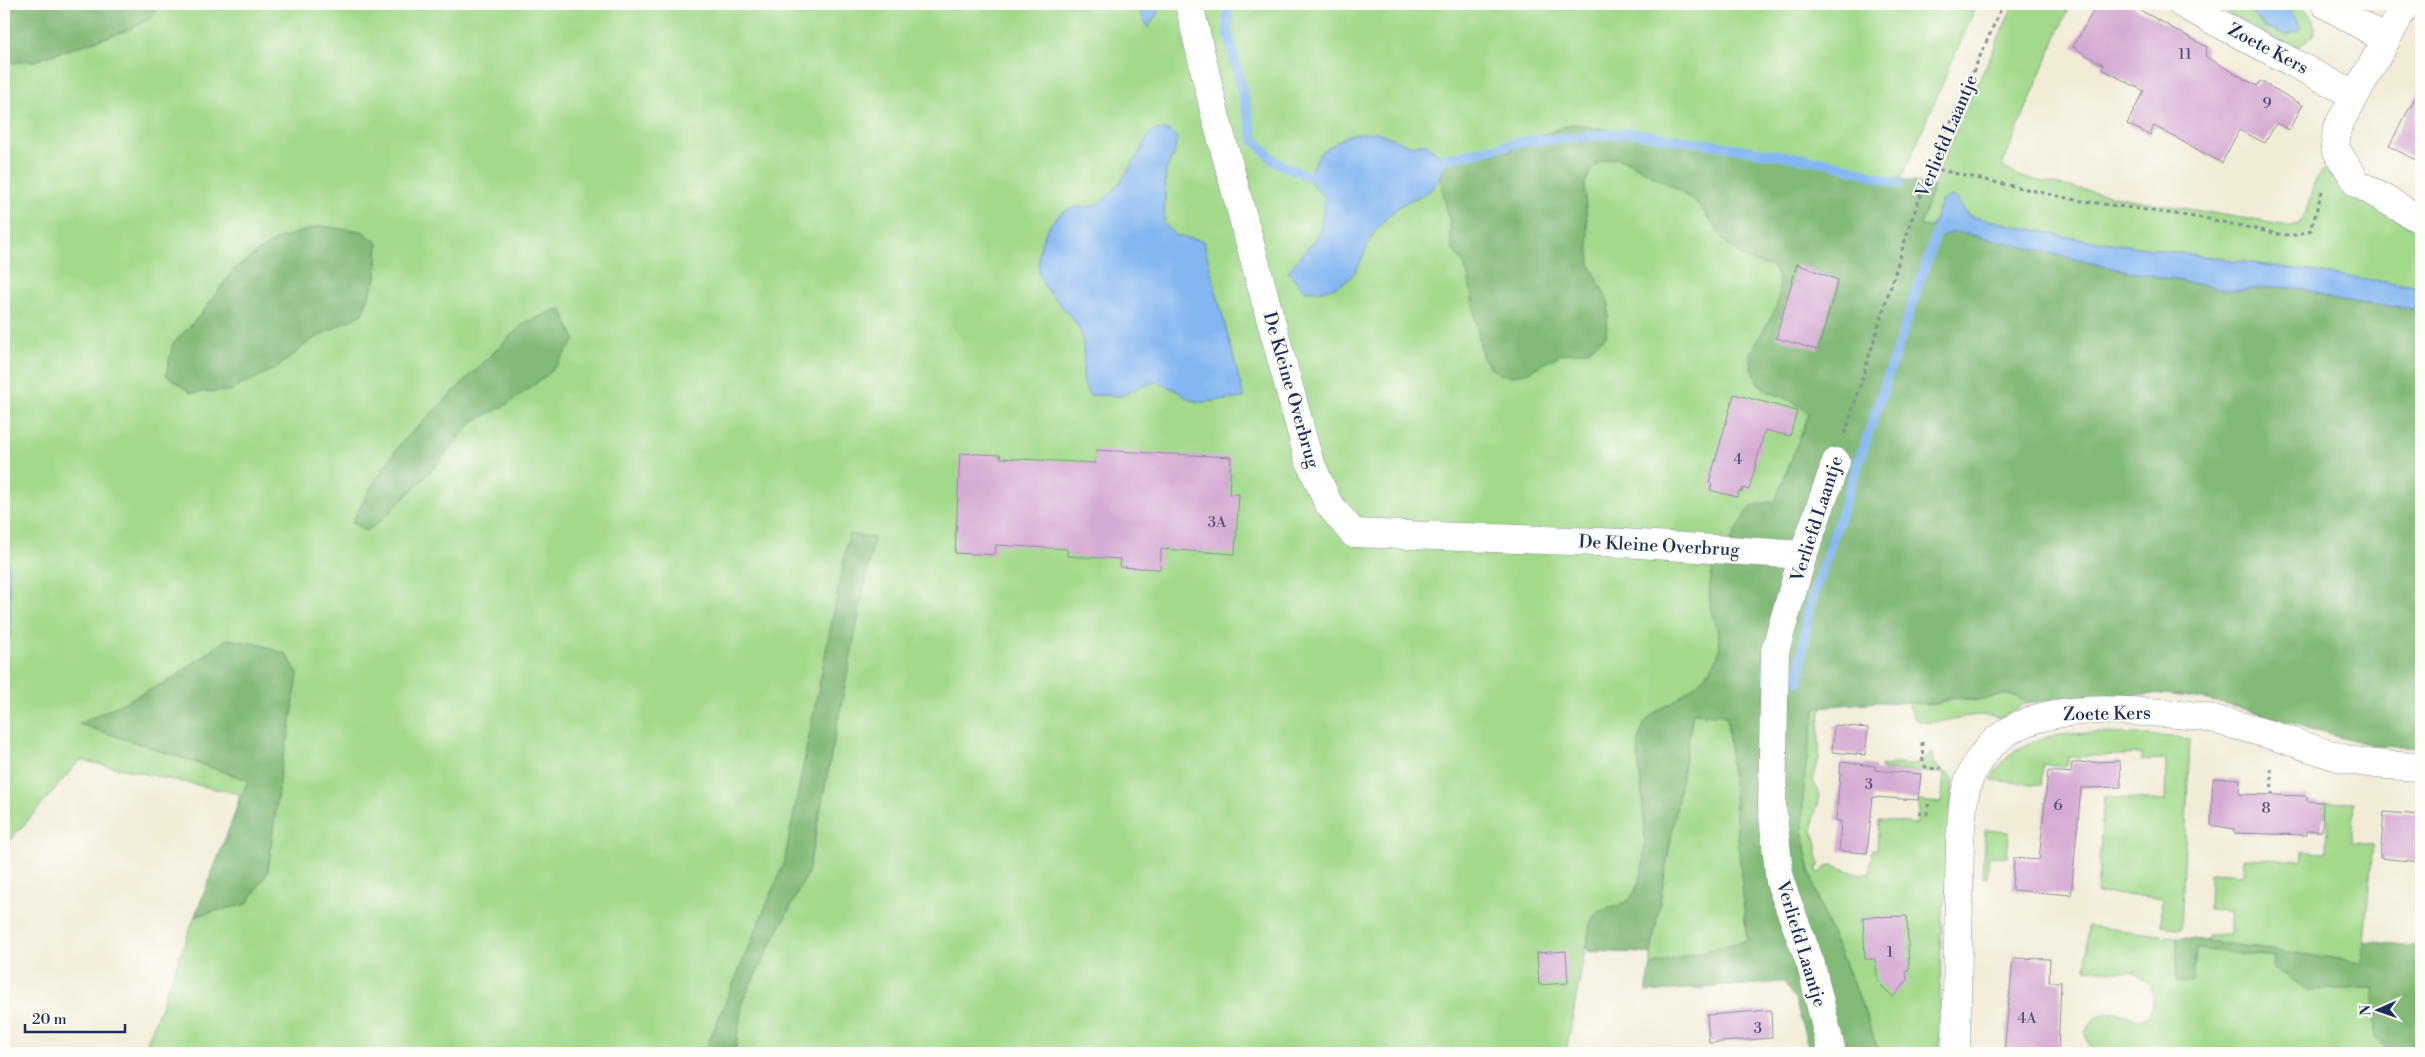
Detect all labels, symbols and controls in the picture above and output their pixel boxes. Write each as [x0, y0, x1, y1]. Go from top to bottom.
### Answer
street label: Zoete Kers [2224, 18, 2312, 80]
house number: 11 [2178, 45, 2192, 64]
street label: Verliefd Laantje [1910, 71, 1983, 202]
house number: 9 [2262, 94, 2272, 113]
street label: De Kleine Overbrug [1258, 309, 1324, 471]
house number: 4 [1734, 450, 1743, 469]
street label: Verliefd Laantje [1786, 453, 1848, 586]
house number: 3A [1208, 513, 1227, 532]
street label: De Kleine Overbrug [1578, 530, 1741, 562]
street label: Zoete Kers [2063, 702, 2151, 726]
house number: 3 [1865, 775, 1873, 794]
house number: 6 [2053, 796, 2063, 815]
house number: 8 [2261, 799, 2271, 818]
street label: Verliefd Laantje [1771, 877, 1831, 1010]
house number: 1 [1887, 943, 1894, 962]
north arrow [2352, 984, 2402, 1034]
scale bar [25, 1002, 125, 1034]
text: N [2357, 1005, 2375, 1016]
house number: 4A [2017, 1009, 2037, 1028]
text: 20 m [32, 1010, 67, 1029]
house number: 3 [1754, 1019, 1762, 1038]

